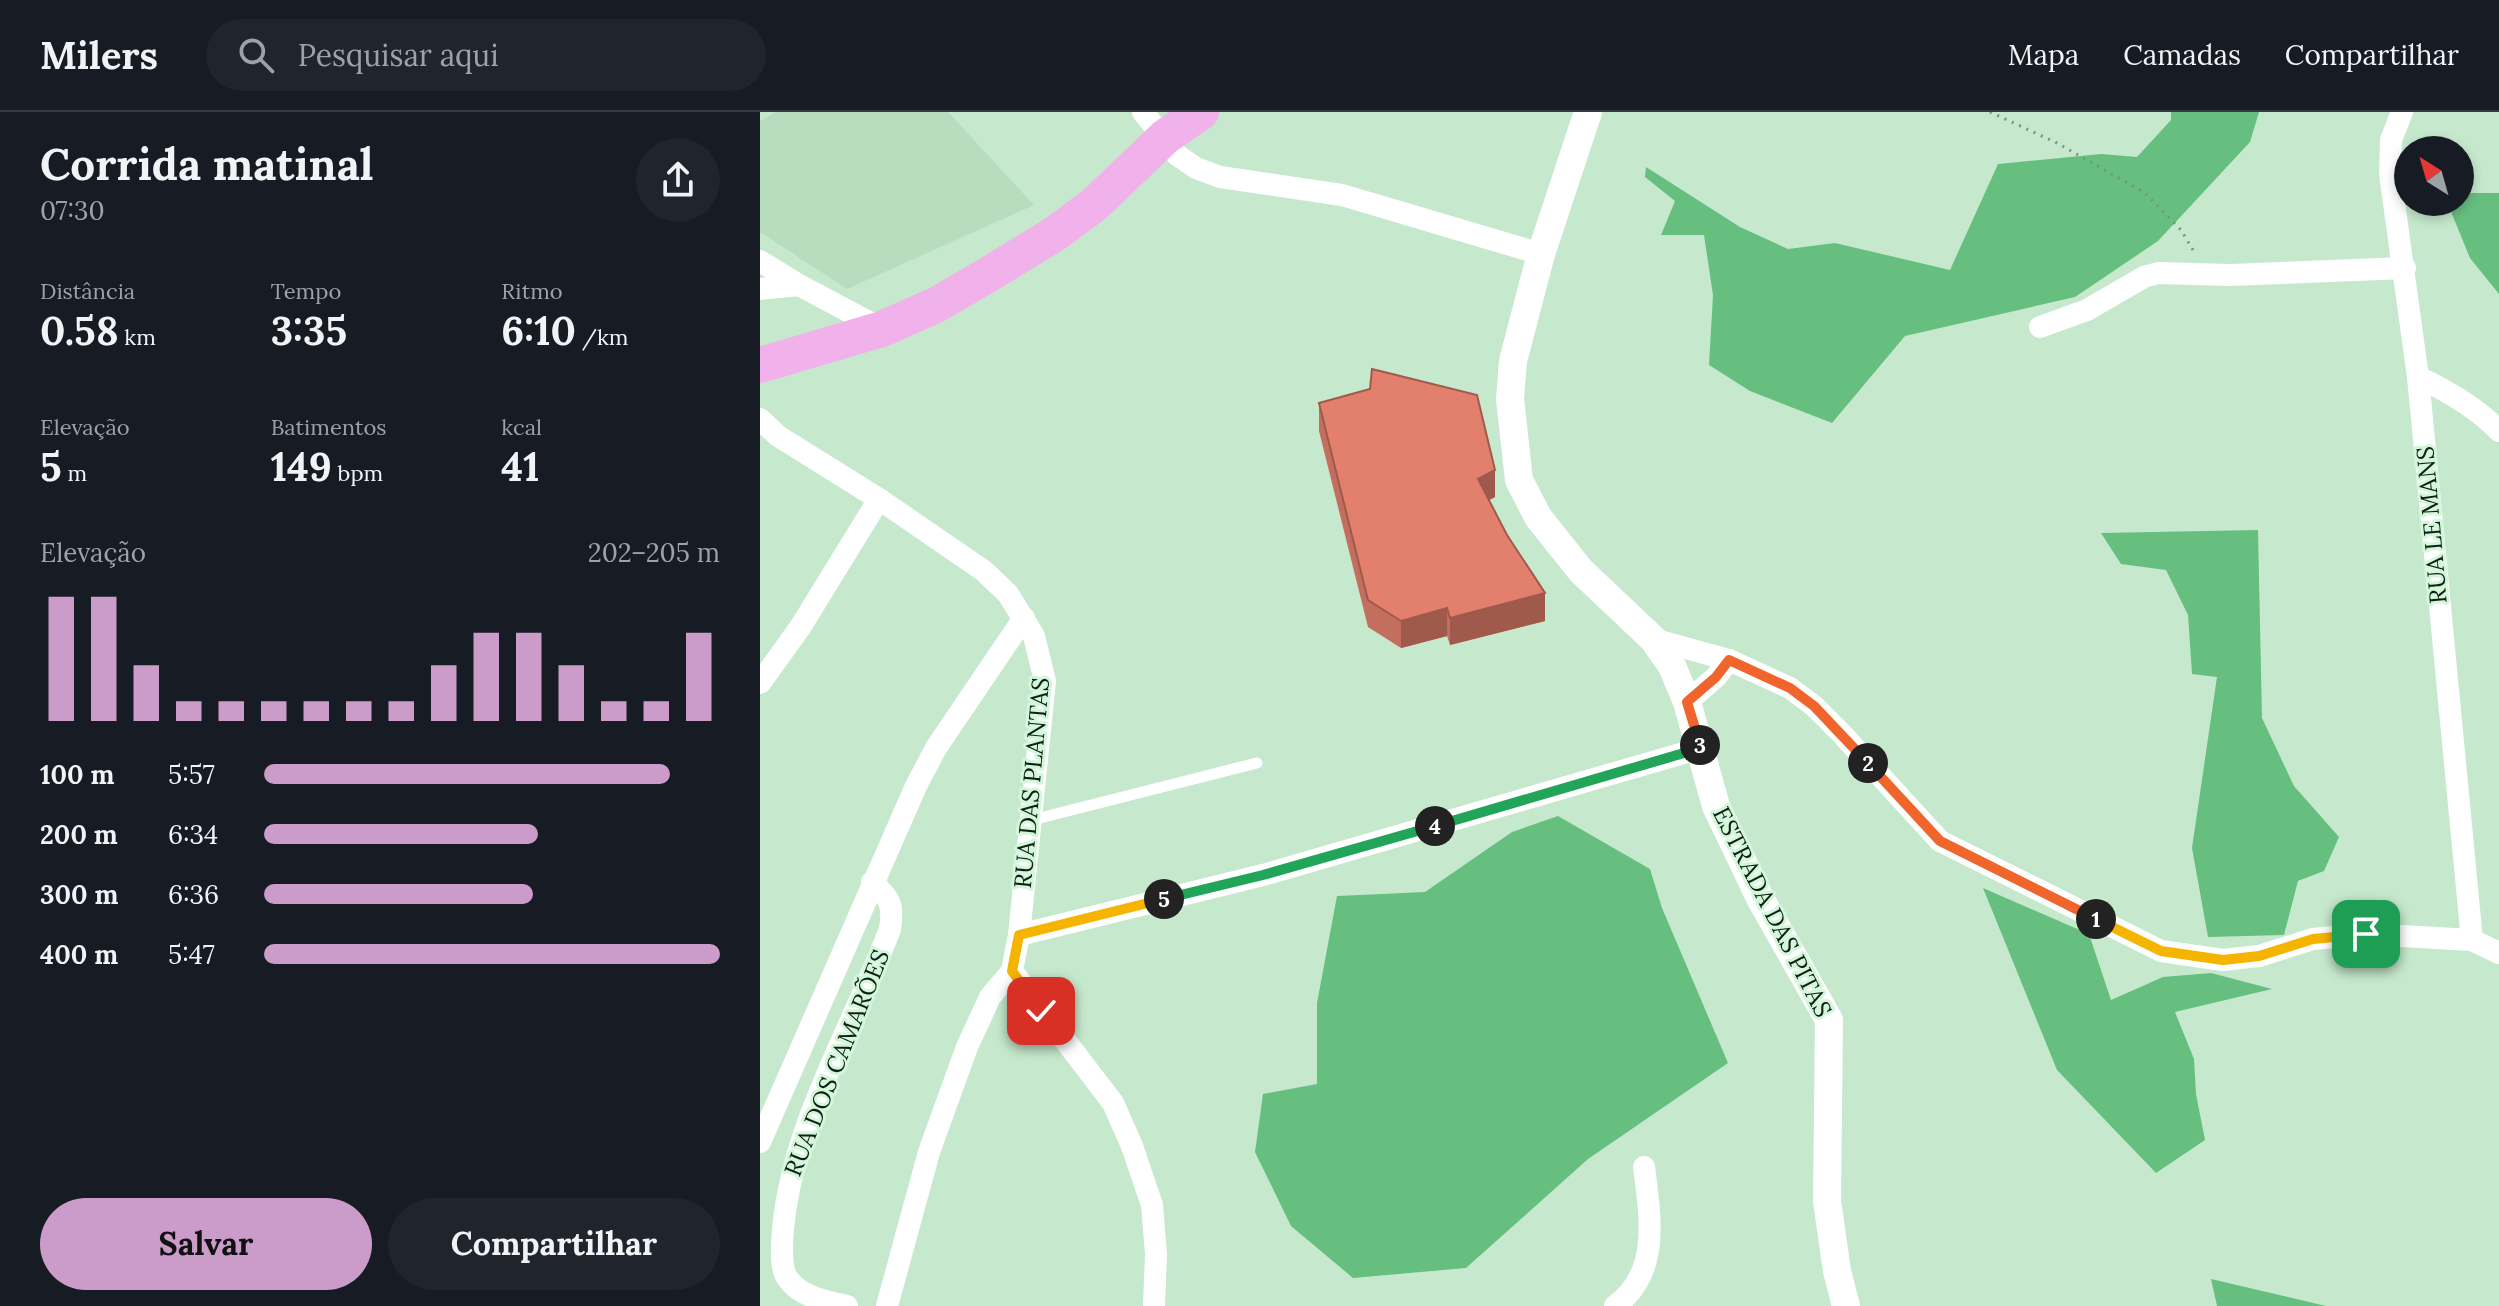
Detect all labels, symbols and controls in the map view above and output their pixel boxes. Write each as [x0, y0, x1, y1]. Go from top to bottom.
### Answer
search box [206, 19, 766, 91]
text: Milers [40, 31, 158, 79]
icon: search [234, 33, 278, 77]
text: Pesquisar aqui [298, 36, 499, 74]
text: Mapa [2008, 37, 2079, 73]
text: Camadas [2123, 37, 2241, 73]
text: Compartilhar [2285, 37, 2459, 73]
text: Corrida matinal [40, 136, 373, 192]
north arrow [2394, 136, 2474, 216]
map controls [2394, 136, 2474, 216]
button: share [636, 138, 720, 222]
text: 07:30 [40, 194, 105, 227]
text: Distância [40, 277, 135, 305]
text: Tempo [271, 277, 341, 305]
text: Ritmo [501, 277, 563, 305]
text: 0.58 [40, 305, 119, 356]
text: 3:35 [271, 305, 347, 356]
text: 6:10 [501, 305, 576, 356]
text: km [119, 323, 156, 351]
text: /km [576, 323, 628, 351]
text: Elevação [40, 413, 130, 441]
text: Batimentos [271, 413, 387, 441]
text: kcal [501, 413, 542, 441]
text: 5 [40, 441, 62, 492]
text: 149 [271, 441, 332, 492]
text: 41 [501, 441, 539, 492]
street label: RUA LE MANS [2409, 445, 2454, 605]
text: m [62, 459, 87, 487]
text: bpm [332, 459, 383, 487]
text: Elevação [40, 536, 146, 569]
text: 202–205 m [588, 536, 720, 569]
street label: RUA DAS PLANTAS [1007, 676, 1056, 890]
pin: 3 [1680, 725, 1720, 765]
text: 3 [1694, 731, 1706, 759]
pin: 2 [1848, 743, 1888, 783]
text: 2 [1862, 749, 1874, 777]
text: 100 m [40, 758, 114, 791]
text: 5:57 [168, 758, 215, 791]
street label: ESTRADA DAS PITAS [1706, 801, 1839, 1022]
pin: 4 [1415, 806, 1455, 846]
text: 4 [1429, 812, 1441, 840]
text: 200 m [40, 818, 118, 851]
text: 6:34 [168, 818, 218, 851]
text: 300 m [40, 878, 118, 911]
text: 6:36 [168, 878, 219, 911]
pin: 5 [1144, 879, 1184, 919]
text: 5 [1158, 885, 1170, 913]
pin: 1 [2076, 899, 2116, 939]
pin [2332, 900, 2400, 968]
text: 1 [2092, 905, 2100, 933]
icon: arrive [2344, 912, 2388, 956]
text: 400 m [40, 938, 118, 971]
text: 5:47 [168, 938, 215, 971]
street label: RUA DOS CAMARÕES [777, 945, 896, 1181]
pin [1007, 977, 1075, 1045]
icon: check [1019, 989, 1063, 1033]
button: Salvar [40, 1198, 372, 1290]
button: Compartilhar [388, 1198, 720, 1290]

